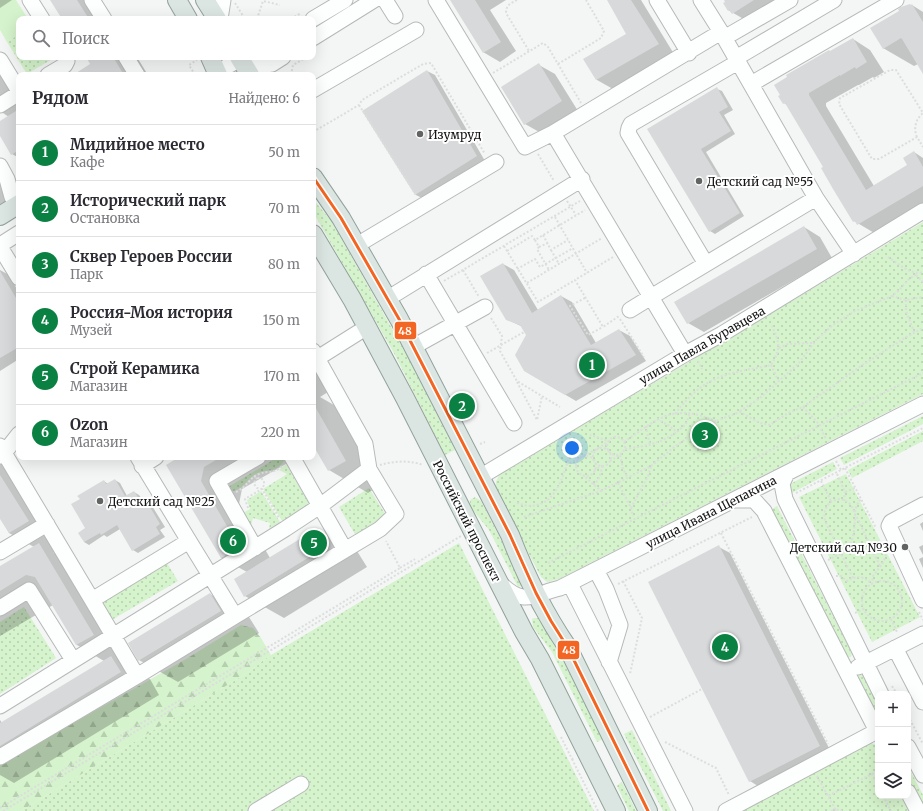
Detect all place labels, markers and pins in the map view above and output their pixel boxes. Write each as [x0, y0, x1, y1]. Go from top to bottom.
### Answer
place label: Изумруд [428, 127, 481, 142]
marker: Изумруд [415, 129, 425, 139]
place label: Детский сад №55 [707, 174, 813, 189]
marker: Детский сад №55 [694, 176, 704, 186]
pin: 1 [579, 350, 605, 380]
pin: 2 [449, 391, 475, 421]
pin: 3 [692, 420, 718, 450]
place label: Детский сад №25 [108, 494, 215, 509]
marker: Детский сад №25 [95, 496, 105, 506]
pin: 6 [220, 526, 246, 556]
pin: 5 [301, 528, 327, 558]
place label: Детский сад №30 [790, 540, 897, 555]
marker: Детский сад №30 [900, 542, 910, 552]
pin: 4 [712, 632, 738, 662]

